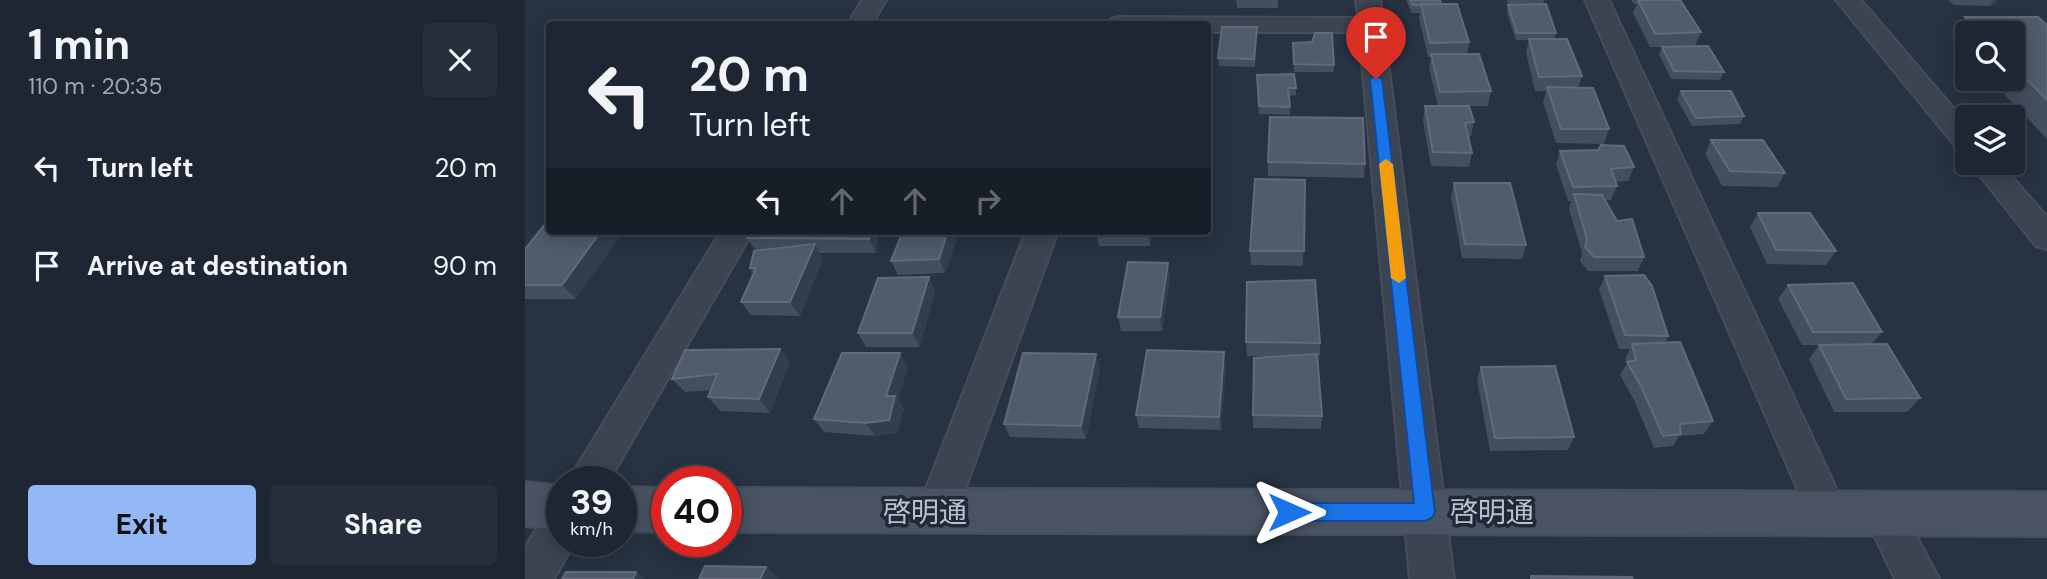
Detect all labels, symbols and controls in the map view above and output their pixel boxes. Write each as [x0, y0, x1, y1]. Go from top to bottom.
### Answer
pin [1346, 7, 1406, 79]
text: 1 min [28, 17, 130, 72]
icon: arrive [1357, 18, 1395, 56]
map controls [1955, 21, 2025, 175]
button: search [1955, 21, 2025, 91]
button: close [423, 23, 497, 97]
text: 20 m [689, 42, 809, 106]
icon: left [574, 49, 665, 140]
text: 110 m · 20:35 [28, 71, 163, 101]
text: Turn left [689, 104, 811, 146]
button: layers [1955, 105, 2025, 175]
icon: left [28, 149, 66, 187]
text: Turn left [87, 151, 194, 185]
text: 20 m [434, 151, 497, 185]
icon: left [750, 182, 788, 220]
icon: ahead [823, 182, 861, 220]
icon: ahead [896, 182, 934, 220]
icon: right [969, 182, 1007, 220]
icon: arrive [28, 247, 66, 285]
text: Arrive at destination [87, 249, 348, 283]
text: 90 m [433, 249, 497, 283]
speed limit sign: 40 [651, 466, 742, 557]
position arrow [1252, 475, 1326, 549]
text: 39 [570, 479, 613, 525]
button: Exit [28, 485, 256, 565]
button: Share [270, 485, 497, 565]
street label: 啓明通 [883, 494, 967, 531]
street label: 啓明通 [1450, 494, 1534, 531]
text: km/h [570, 517, 613, 541]

